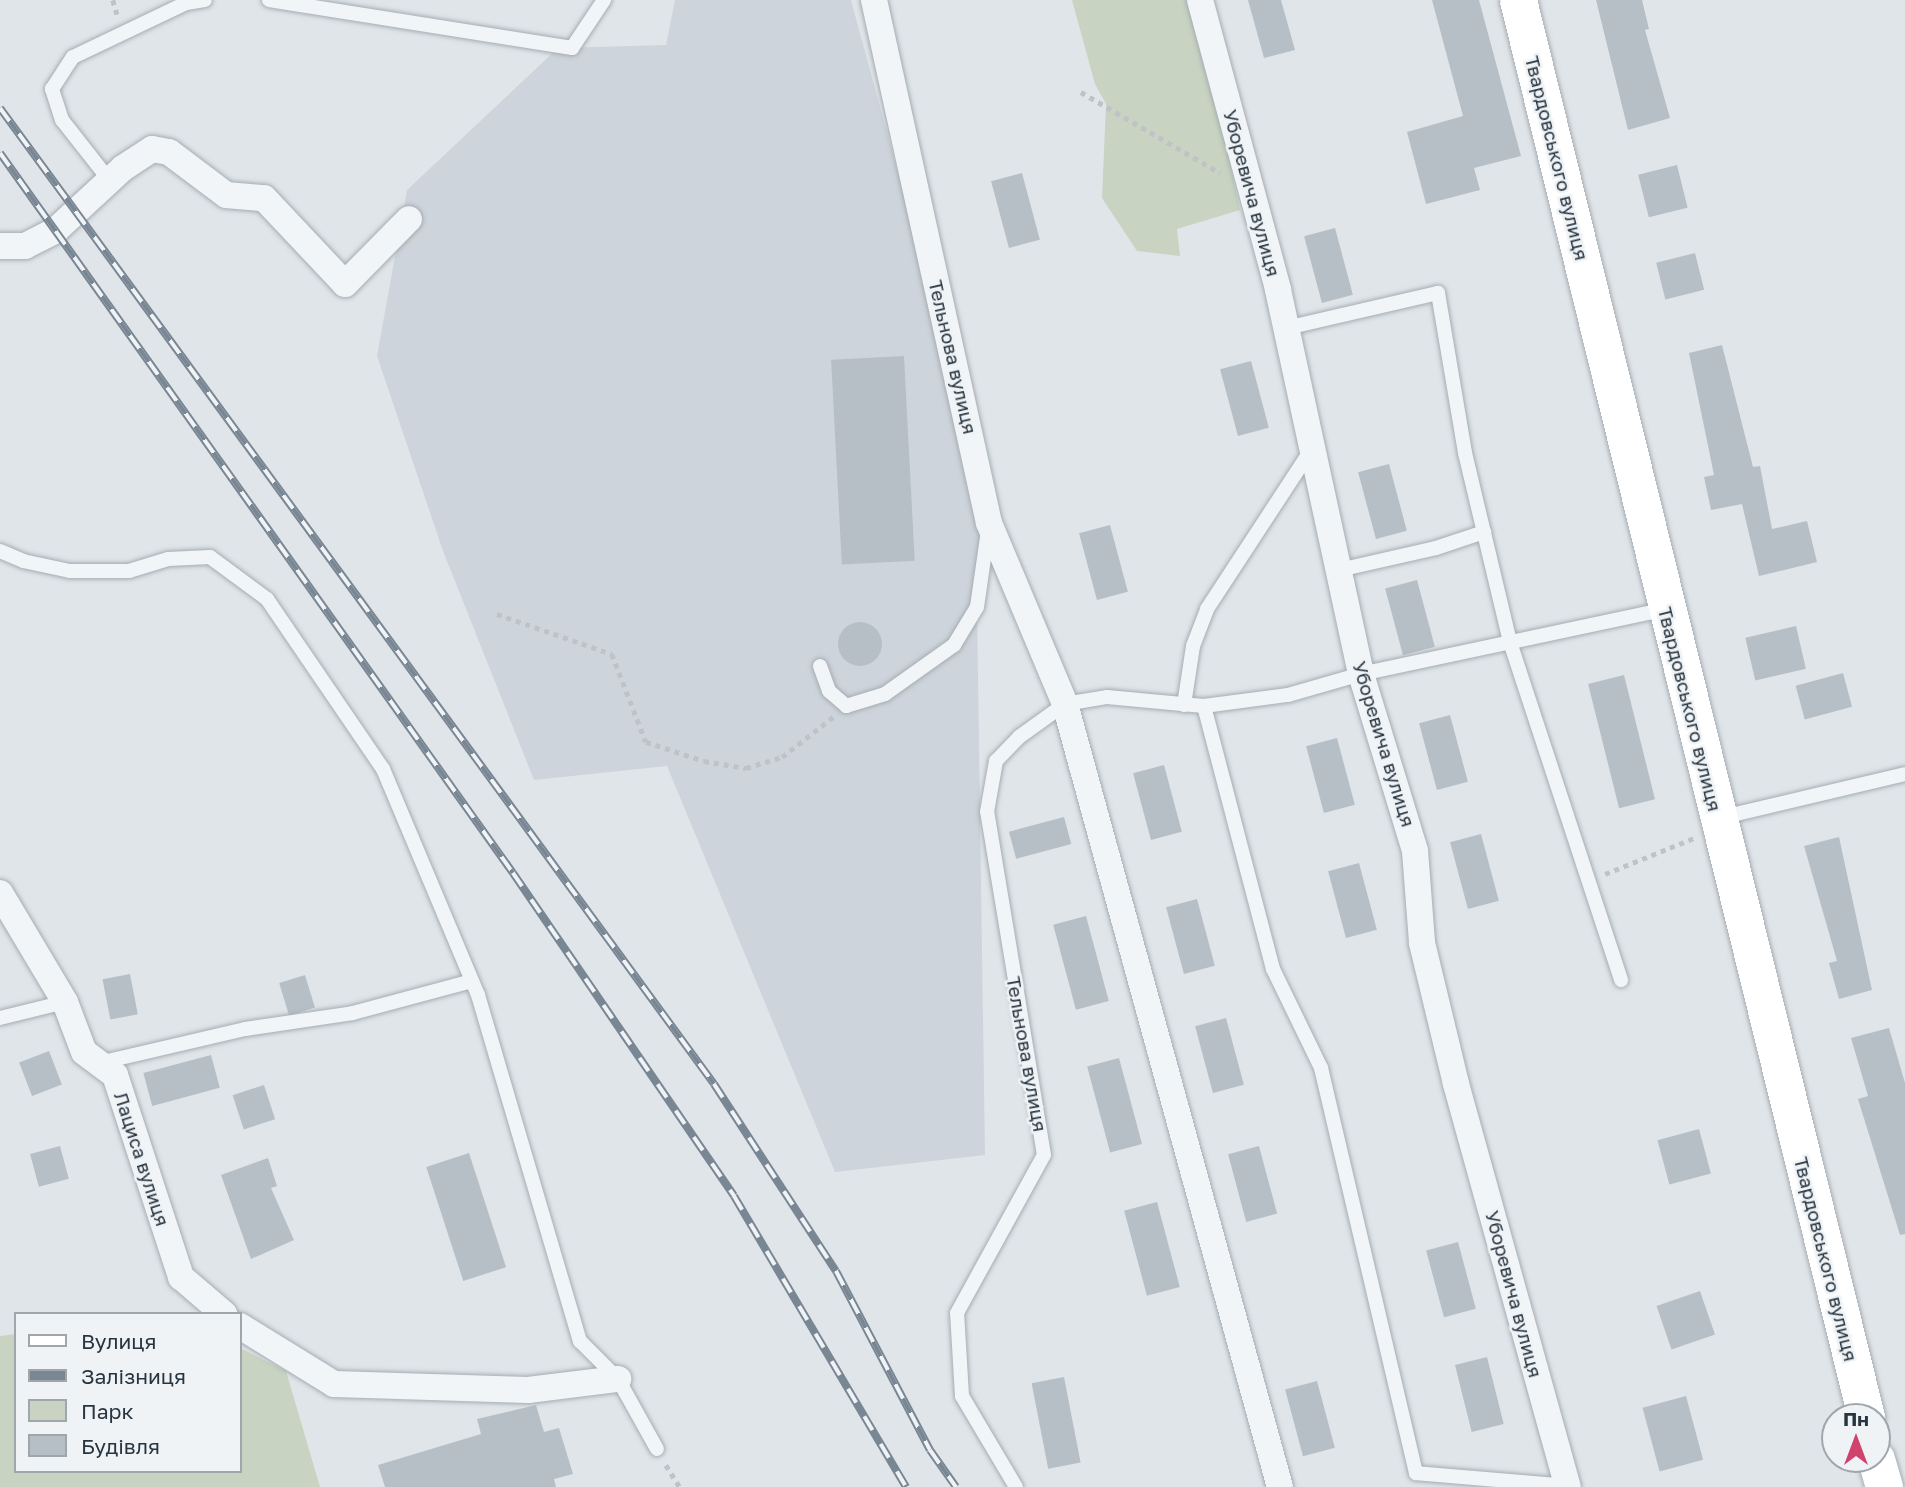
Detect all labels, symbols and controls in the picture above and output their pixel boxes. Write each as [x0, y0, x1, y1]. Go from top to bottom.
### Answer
street label: Твардовського вулиця [1521, 53, 1593, 263]
street label: Уборевича вулиця [1219, 107, 1285, 279]
street label: Тельнова вулиця [924, 278, 982, 436]
street label: Твардовського вулиця [1654, 604, 1726, 814]
street label: Уборевича вулиця [1348, 658, 1420, 830]
street label: Тельнова вулиця [1002, 975, 1052, 1133]
street label: Лациса вулиця [110, 1089, 174, 1229]
street label: Твардовського вулиця [1790, 1154, 1862, 1364]
street label: Уборевича вулиця [1481, 1208, 1547, 1380]
legend [14, 1312, 242, 1473]
text: Вулиця [81, 1328, 157, 1354]
text: Залізниця [81, 1363, 186, 1389]
text: Парк [81, 1398, 134, 1424]
north arrow [1821, 1403, 1891, 1473]
text: Пн [1843, 1407, 1869, 1430]
text: Будівля [81, 1433, 160, 1459]

